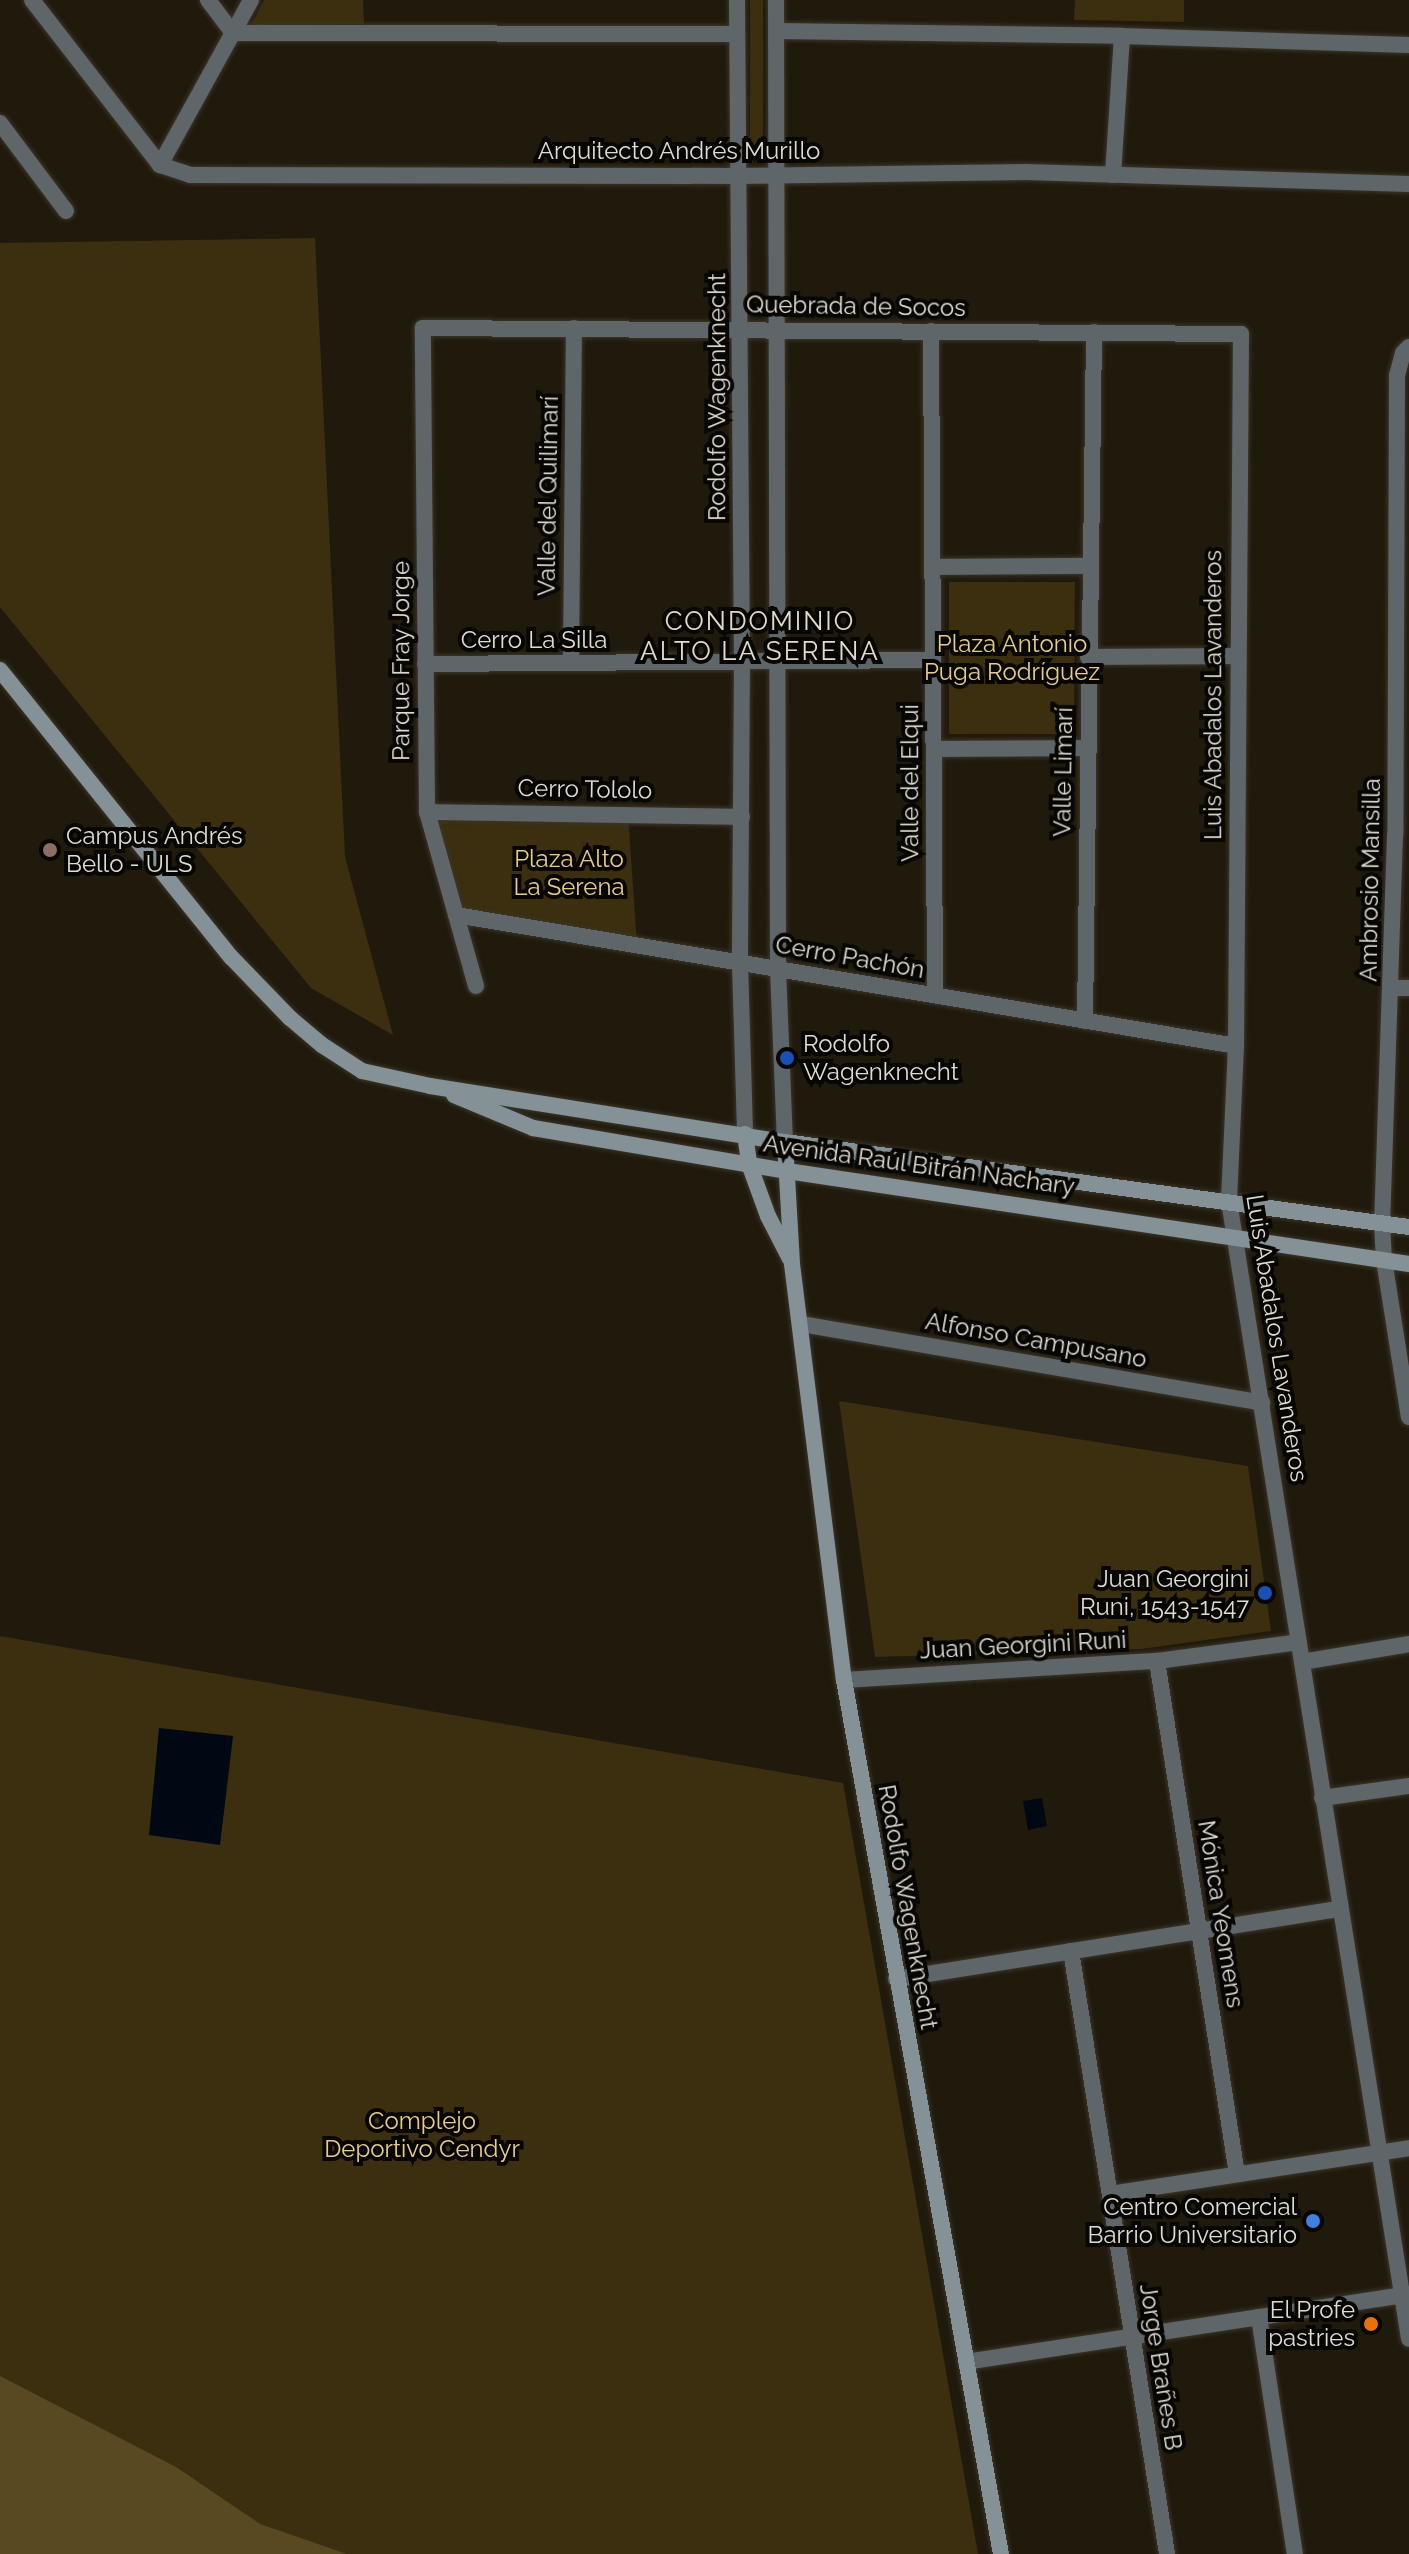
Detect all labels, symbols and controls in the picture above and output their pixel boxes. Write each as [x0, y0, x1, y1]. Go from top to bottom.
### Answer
street label: Arquitecto Andrés Murillo [537, 137, 821, 165]
street label: Rodolfo Wagenknecht [703, 273, 731, 521]
street label: Quebrada de Socos [746, 290, 966, 322]
street label: Valle del Quilimarí [532, 395, 564, 597]
street label: Luis Abadalos Lavanderos [1199, 550, 1227, 840]
street label: Parque Fray Jorge [387, 560, 415, 762]
district label: CONDOMINIO ALTO LA SERENA [640, 606, 880, 668]
street label: Cerro La Silla [461, 626, 607, 654]
park label: Plaza Antonio Puga Rodríguez [924, 630, 1100, 686]
street label: Valle del Elqui [896, 704, 924, 862]
street label: Valle Limarí [1047, 707, 1079, 837]
street label: Cerro Tololo [517, 773, 653, 805]
street label: Ambrosio Mansilla [1354, 778, 1386, 982]
place label: Campus Andrés Bello - ULS [66, 822, 243, 878]
marker: Campus Andrés Bello - ULS [41, 841, 59, 859]
park label: Plaza Alto La Serena [513, 845, 625, 901]
street label: Cerro Pachón [773, 930, 927, 984]
place label: Rodolfo Wagenknecht [803, 1030, 959, 1086]
marker: Rodolfo Wagenknecht [778, 1049, 796, 1067]
street label: Avenida Raúl Bitrán Nachary [761, 1129, 1077, 1201]
street label: Luis Abadalos Lavanderos [1240, 1192, 1314, 1484]
street label: Alfonso Campusano [923, 1306, 1149, 1374]
place label: Juan Georgini Runi, 1543-1547 [1080, 1565, 1249, 1621]
marker: Juan Georgini Runi, 1543-1547 [1256, 1584, 1274, 1602]
street label: Juan Georgini Runi [919, 1625, 1127, 1665]
street label: Rodolfo Wagenknecht [872, 1782, 944, 2032]
street label: Mónica Yeomens [1192, 1818, 1250, 2010]
park label: Complejo Deportivo Cendyr [324, 2107, 520, 2163]
place label: Centro Comercial Barrio Universitario [1087, 2193, 1297, 2249]
marker: Centro Comercial Barrio Universitario [1304, 2212, 1322, 2230]
street label: Jorge Brañes B [1134, 2282, 1188, 2452]
place label: El Profe pastries [1268, 2296, 1355, 2352]
marker: El Profe pastries [1362, 2315, 1380, 2333]

